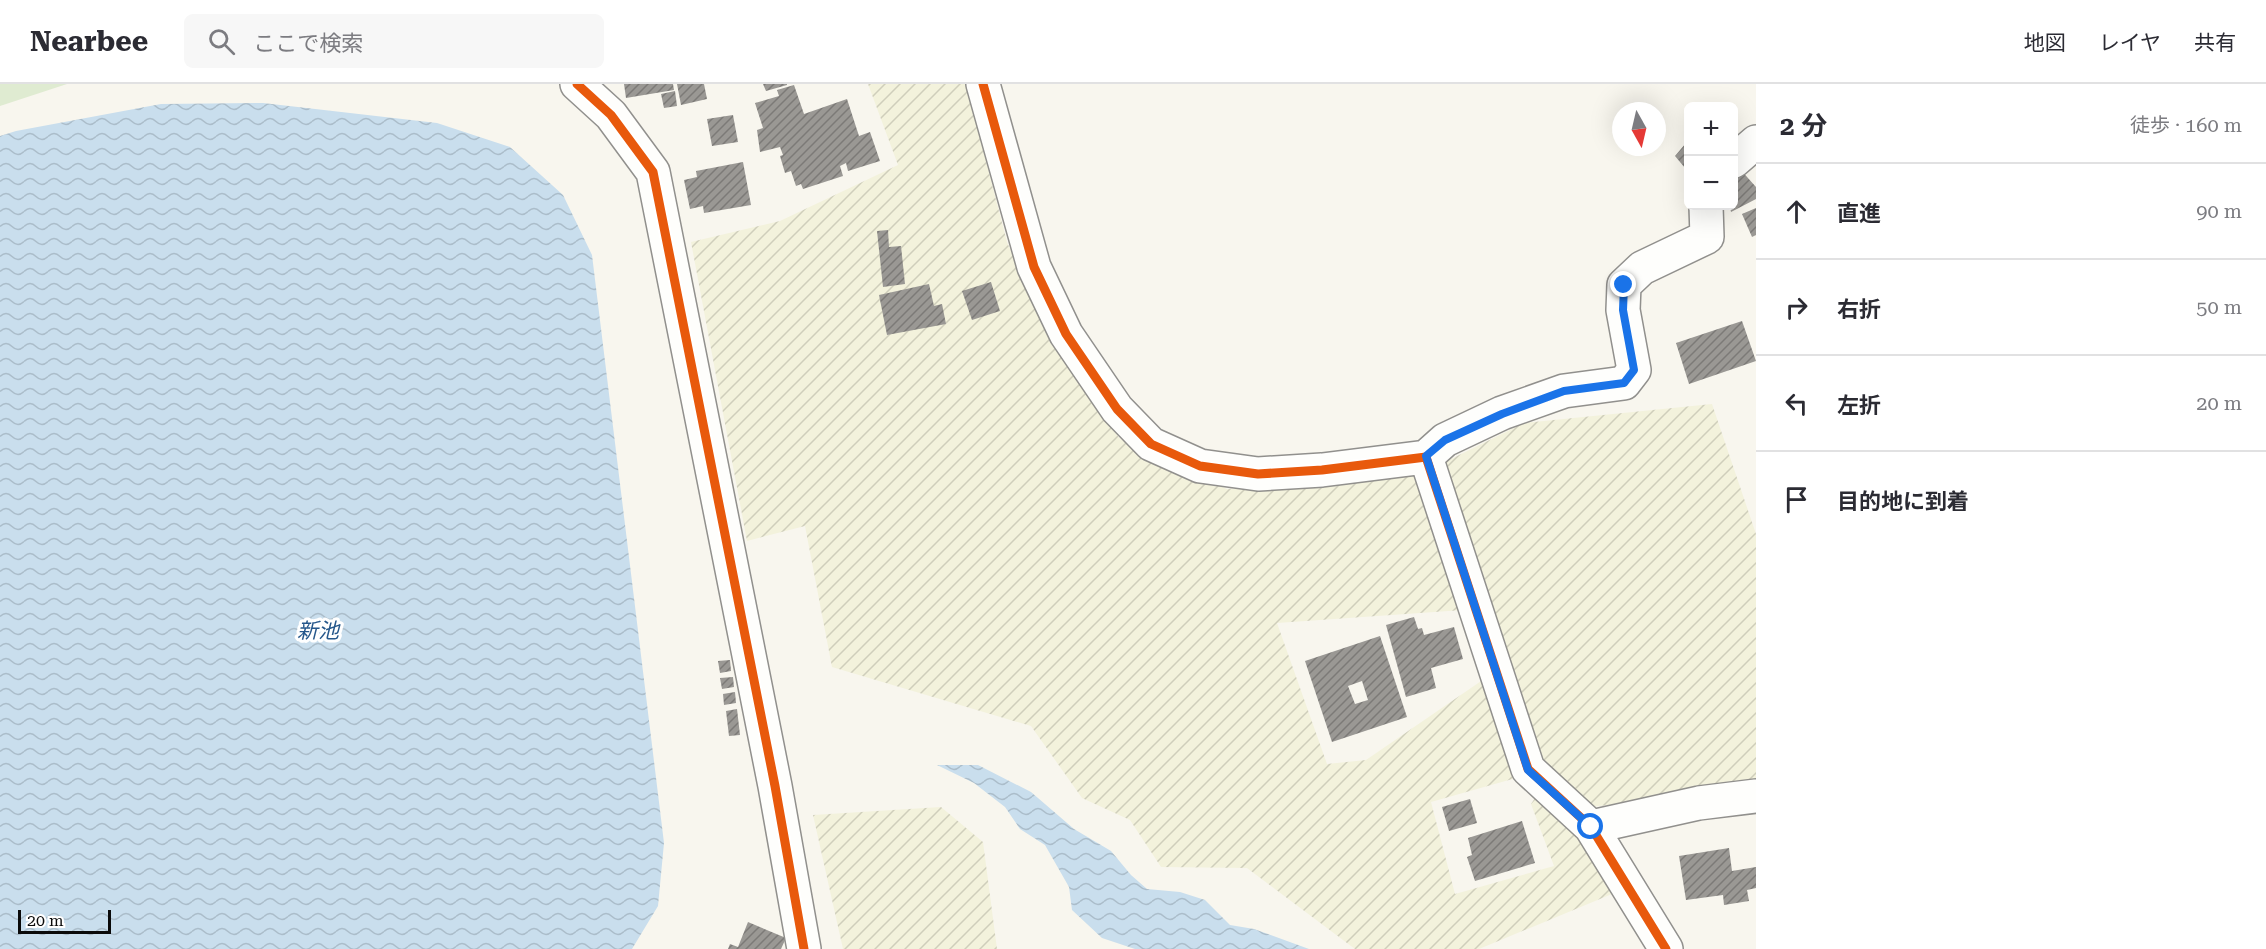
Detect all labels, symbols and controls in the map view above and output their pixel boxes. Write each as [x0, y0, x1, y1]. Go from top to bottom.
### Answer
search box [184, 14, 604, 68]
text: Nearbee [30, 25, 148, 58]
icon: search [205, 25, 238, 58]
text: ここで検索 [253, 31, 363, 56]
text: 地図 [2024, 31, 2066, 55]
text: レイヤ [2099, 31, 2161, 55]
text: 共有 [2194, 31, 2236, 55]
north arrow [1612, 102, 1666, 156]
map controls [1684, 102, 1738, 210]
button: + [1684, 102, 1738, 156]
text: 2 分 [1780, 111, 1827, 141]
text: 徒歩 · 160 m [2130, 113, 2242, 137]
button: − [1684, 156, 1738, 210]
icon: ahead [1780, 195, 1813, 228]
text: 90 m [2196, 199, 2242, 223]
text: 直進 [1837, 201, 1881, 226]
route end [1610, 271, 1636, 297]
icon: right [1780, 291, 1813, 324]
text: 50 m [2196, 295, 2242, 319]
text: 右折 [1837, 297, 1881, 322]
icon: left [1780, 387, 1813, 420]
text: 20 m [2196, 391, 2242, 415]
text: 左折 [1837, 393, 1881, 418]
icon: arrive [1780, 483, 1813, 516]
text: 目的地に到着 [1837, 489, 1969, 514]
water label: 新池 [297, 619, 341, 643]
route start [1577, 813, 1603, 839]
scale bar [18, 907, 111, 934]
text: 20 m [27, 911, 64, 930]

